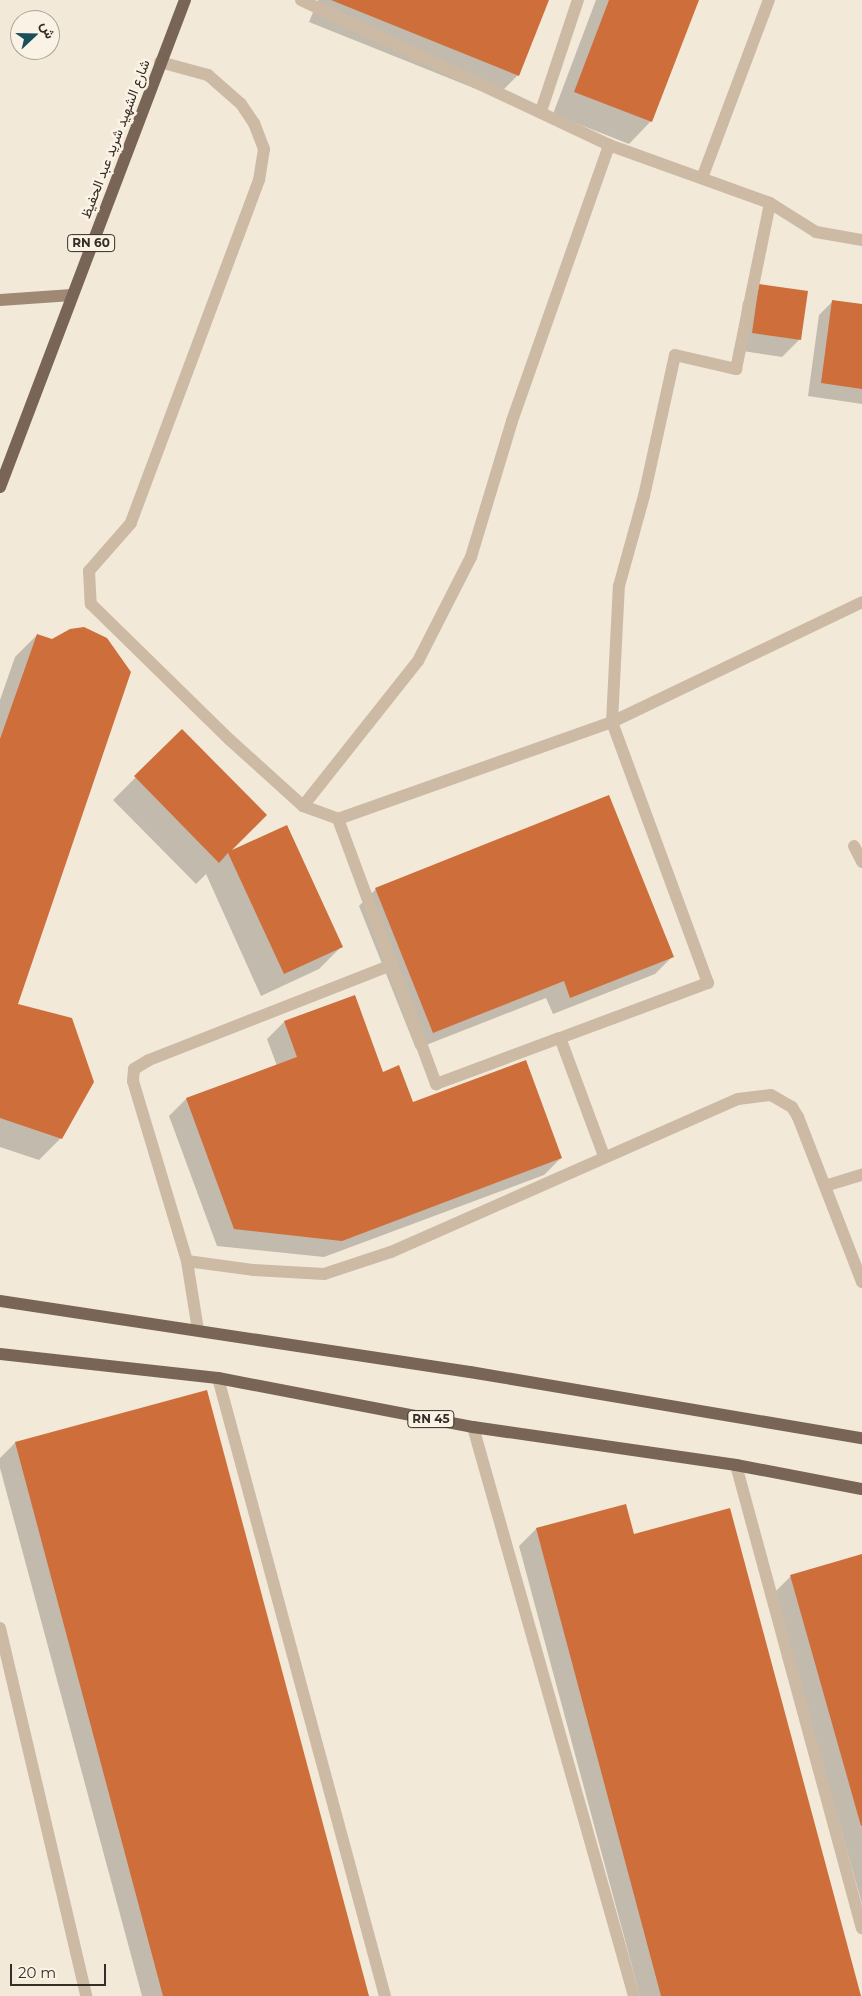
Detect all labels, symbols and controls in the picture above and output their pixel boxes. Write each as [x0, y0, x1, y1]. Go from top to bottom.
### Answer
north arrow [10, 10, 60, 60]
text: ش [37, 19, 59, 41]
street label: شارع الشهيد شريد عبد الحفيظ [77, 57, 153, 221]
road number: RN 60 [66, 234, 116, 252]
road number: RN 45 [407, 1410, 455, 1428]
scale bar [12, 1954, 109, 1986]
text: 20 m [18, 1963, 56, 1982]

